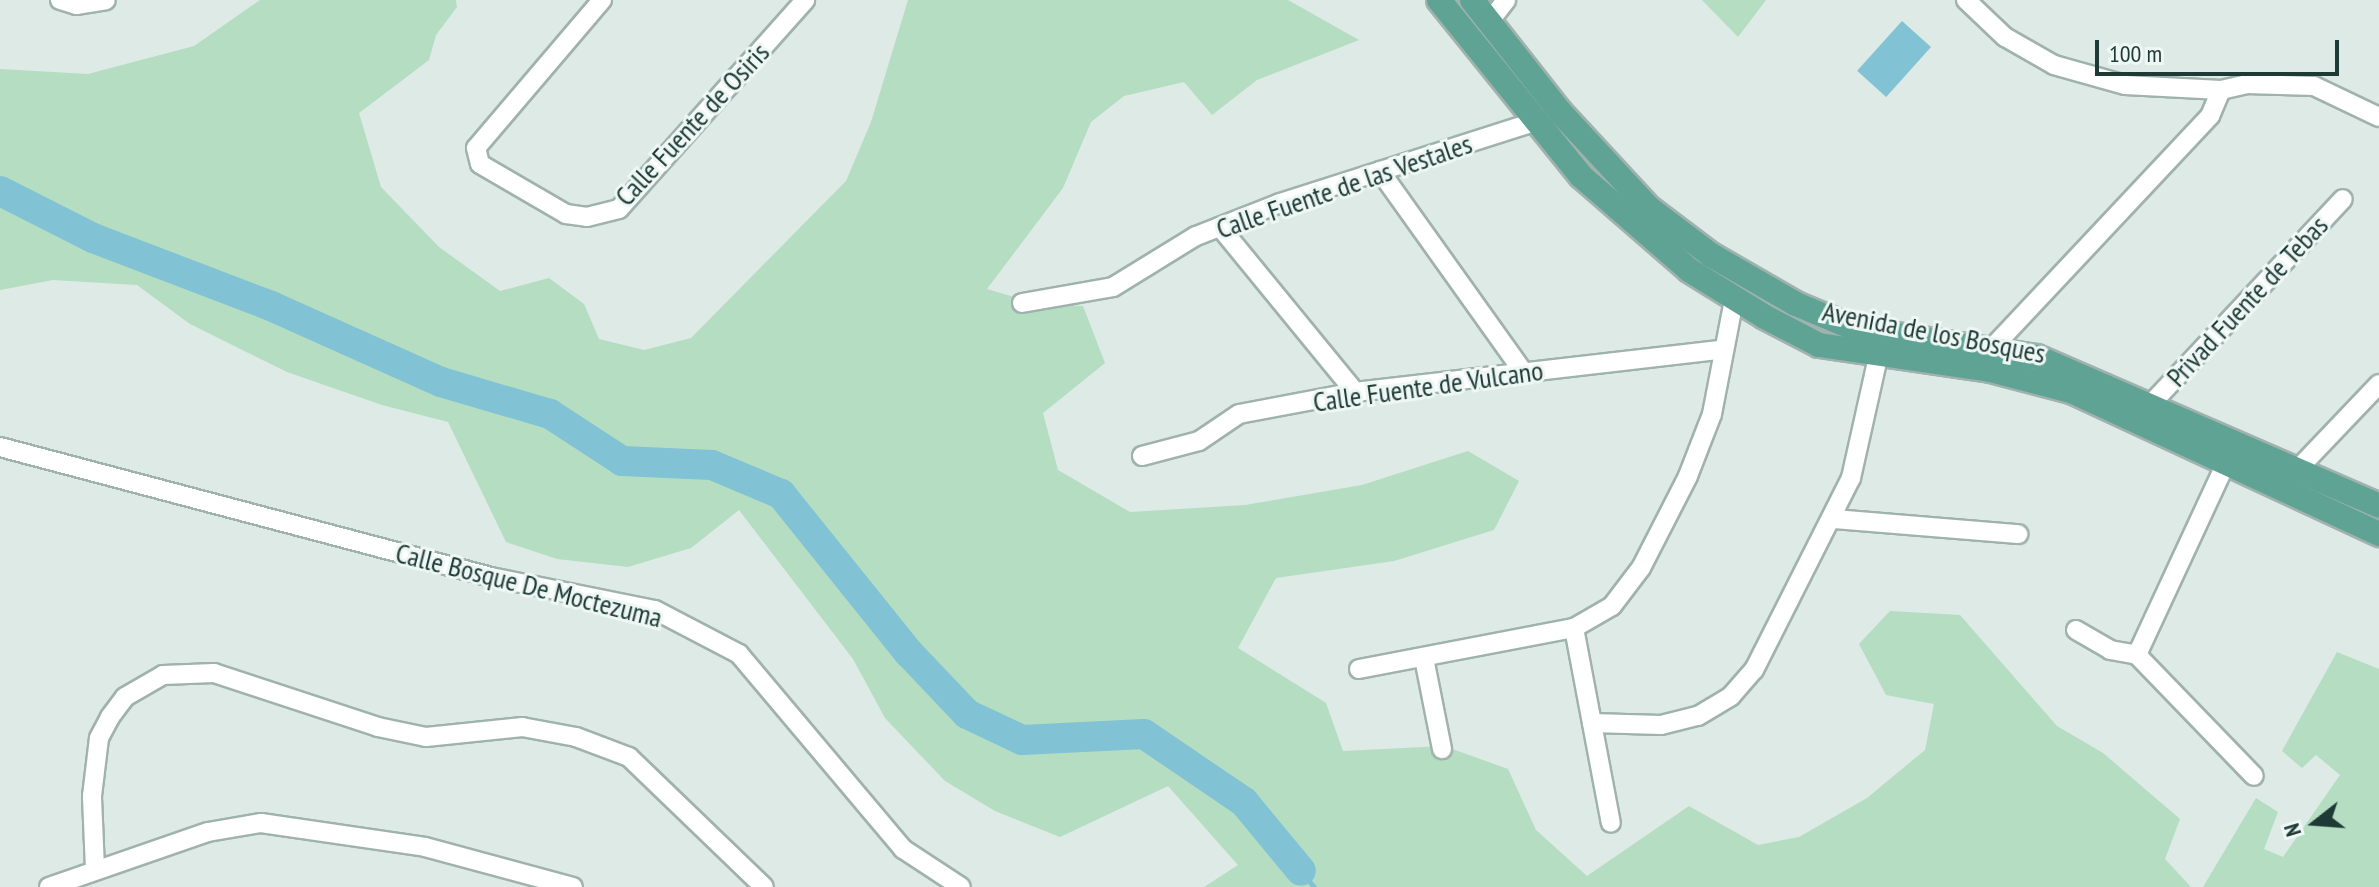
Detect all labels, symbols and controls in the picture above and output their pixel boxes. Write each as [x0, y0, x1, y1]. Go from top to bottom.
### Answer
scale bar [2099, 24, 2343, 74]
street label: Calle Fuente de Osiris [608, 36, 776, 212]
text: 100 m [2109, 38, 2162, 69]
street label: Calle Fuente de las Vestales [1212, 126, 1476, 246]
street label: Privad Fuente de Tebas [2159, 208, 2335, 394]
street label: Avenida de los Bosques [1820, 294, 2048, 370]
street label: Calle Fuente de Vulcano [1311, 353, 1545, 419]
street label: Calle Bosque De Moctezuma [392, 536, 666, 634]
north arrow [2275, 783, 2355, 863]
text: N [2277, 820, 2307, 840]

